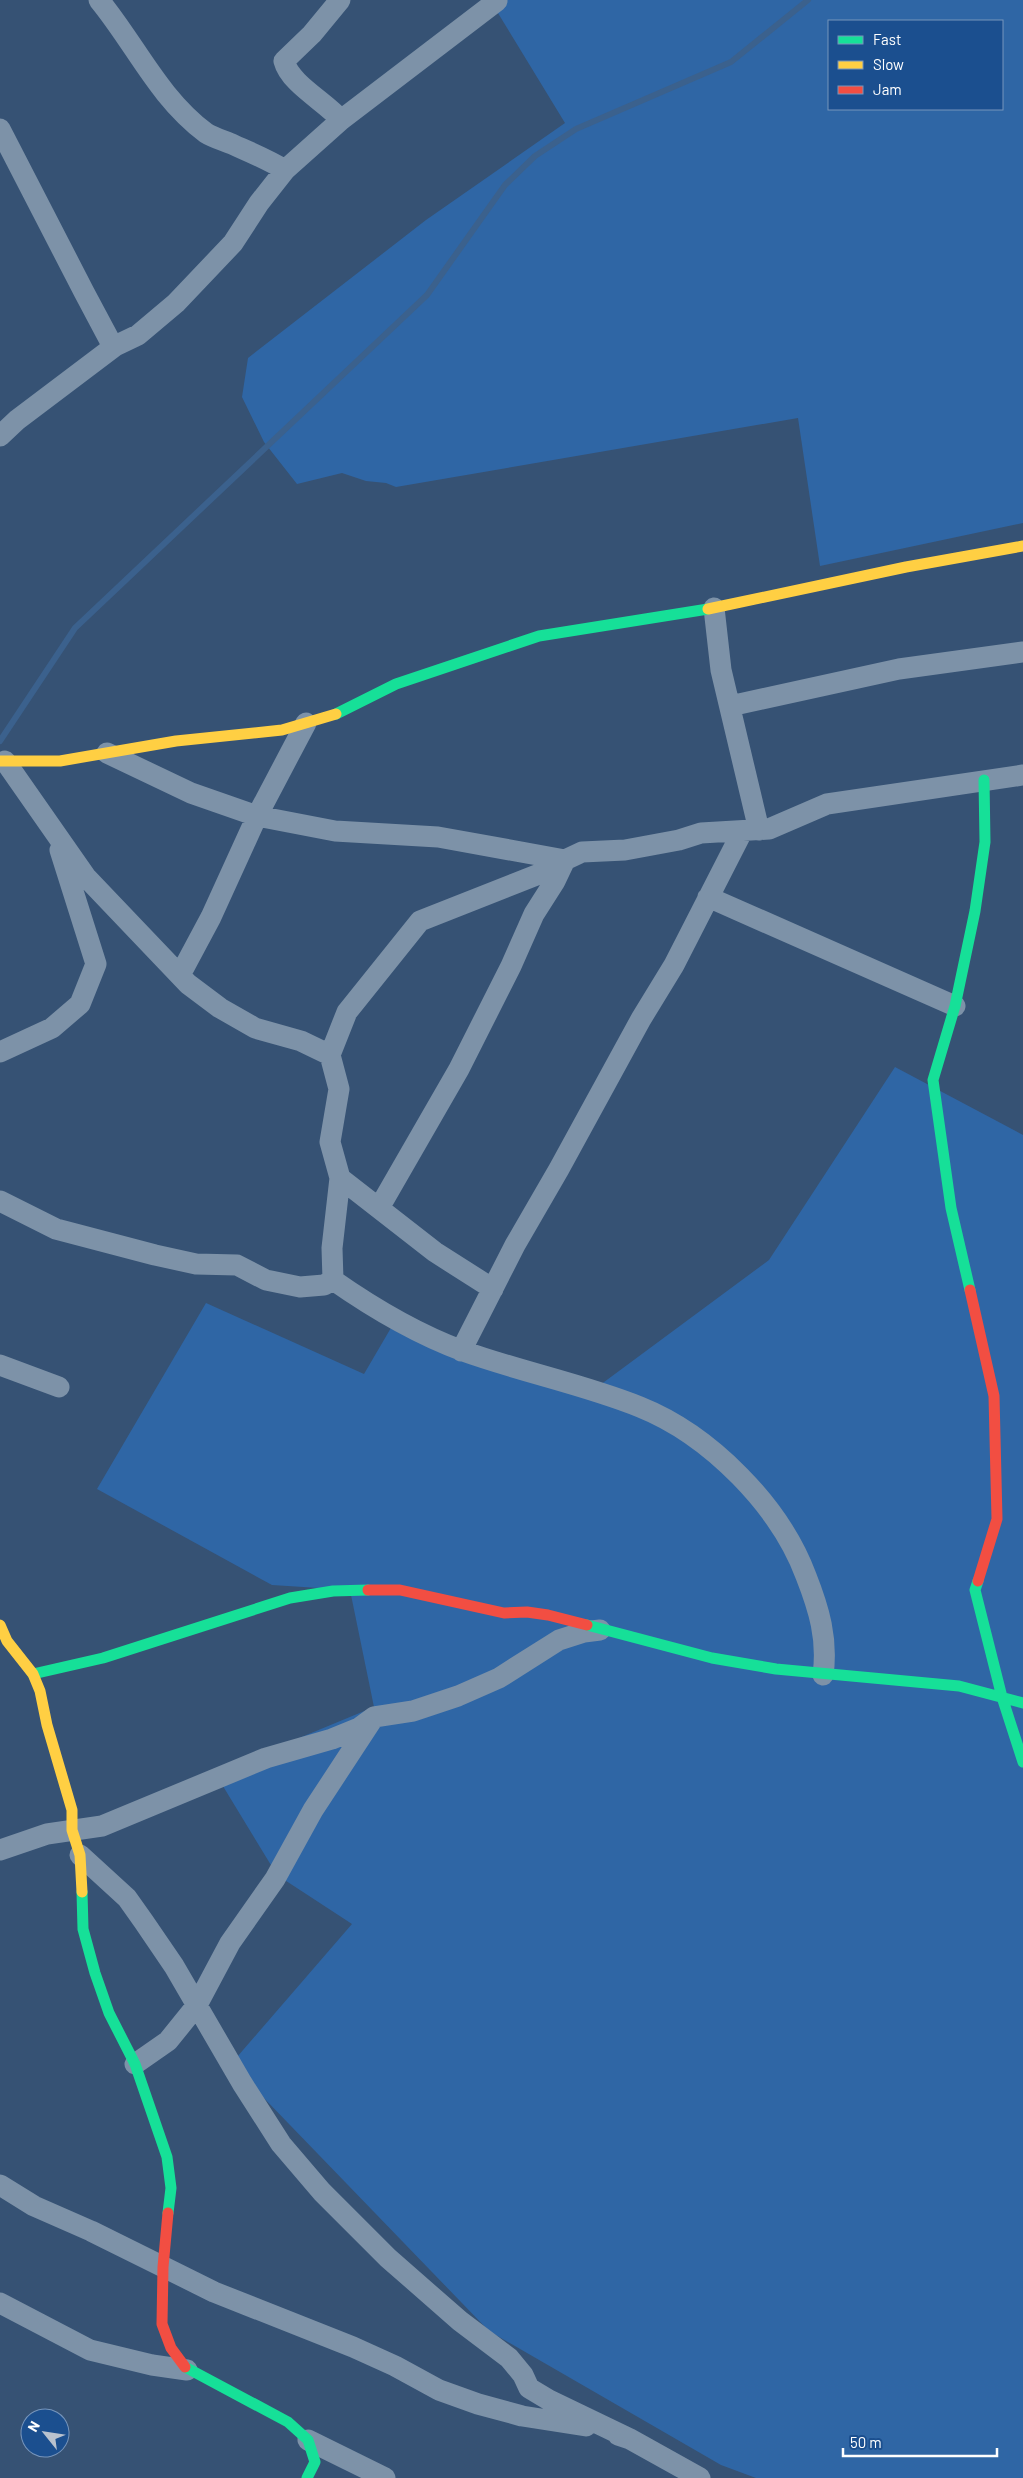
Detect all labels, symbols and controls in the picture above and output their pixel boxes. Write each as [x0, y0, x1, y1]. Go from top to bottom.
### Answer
legend [828, 20, 1003, 110]
text: Fast [873, 30, 901, 48]
text: Slow [873, 55, 904, 73]
text: Jam [873, 80, 902, 98]
north arrow [20, 2408, 70, 2458]
text: N [24, 2418, 43, 2435]
scale bar [843, 2426, 997, 2458]
text: 50 m [850, 2433, 882, 2451]

